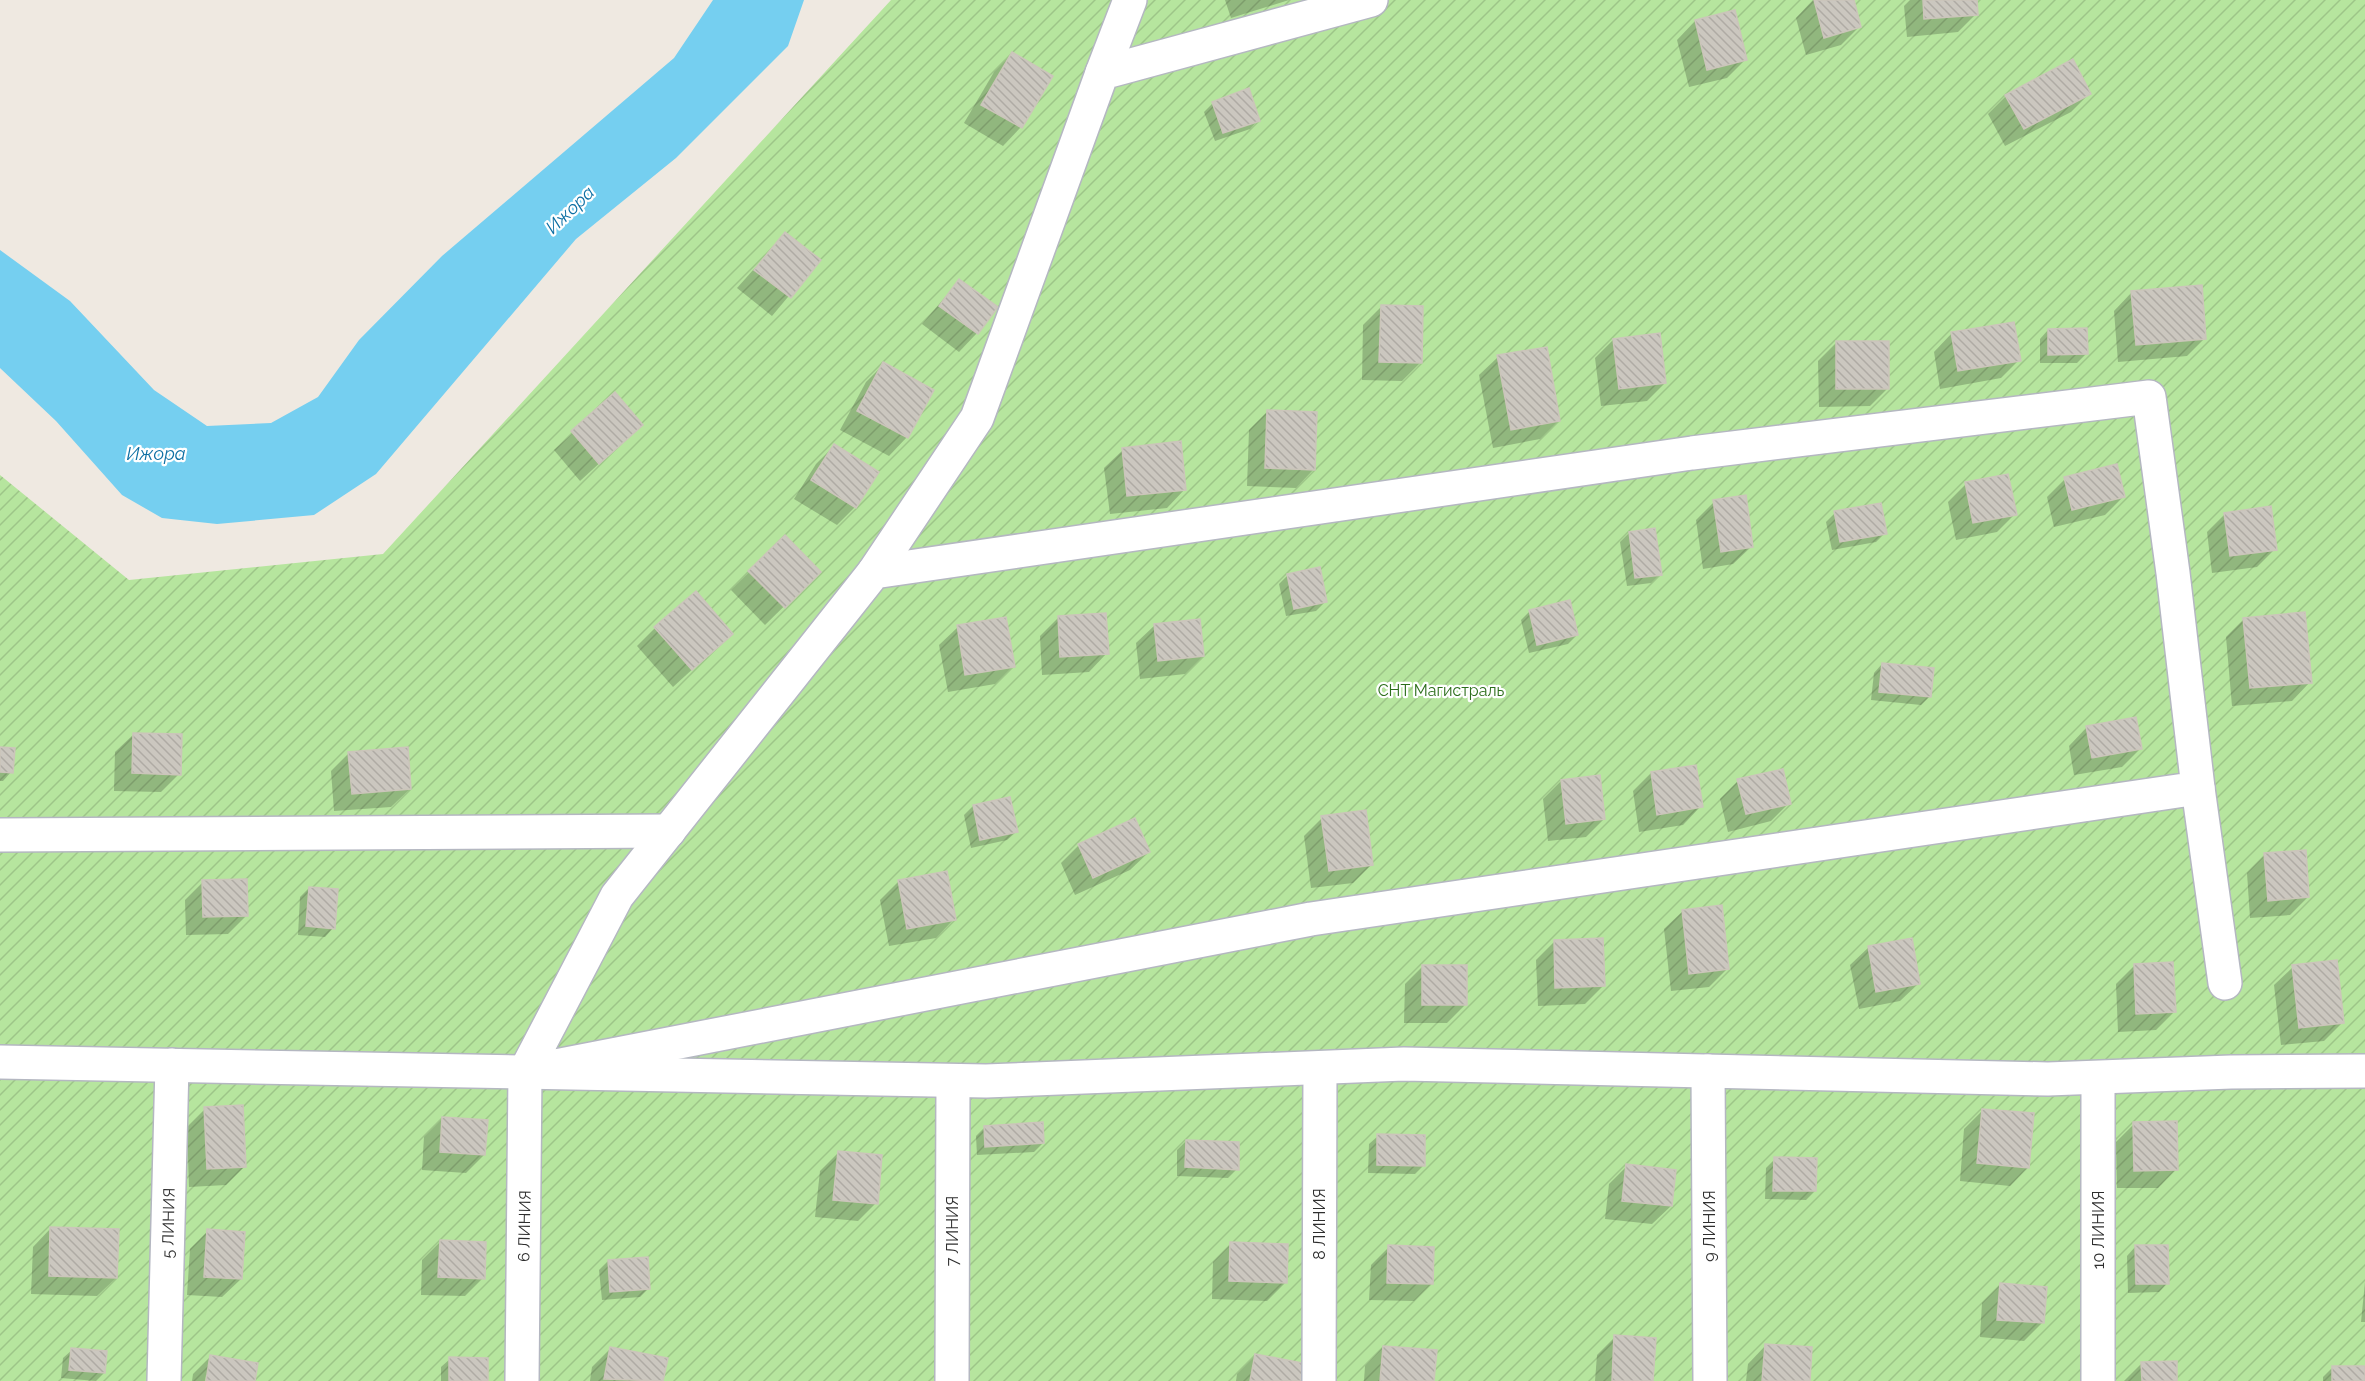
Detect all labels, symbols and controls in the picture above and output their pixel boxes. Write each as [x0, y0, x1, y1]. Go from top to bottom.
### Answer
water label: Ижора [541, 181, 598, 238]
water label: Ижора [126, 443, 186, 464]
park label: СНТ Магистраль [1378, 681, 1505, 700]
street label: 5 ЛИНИЯ [158, 1187, 179, 1259]
street label: 8 ЛИНИЯ [1310, 1188, 1329, 1260]
street label: 6 ЛИНИЯ [514, 1190, 535, 1262]
street label: 9 ЛИНИЯ [1700, 1190, 1719, 1262]
street label: 10 ЛИНИЯ [2089, 1191, 2108, 1269]
street label: 7 ЛИНИЯ [943, 1196, 962, 1266]

